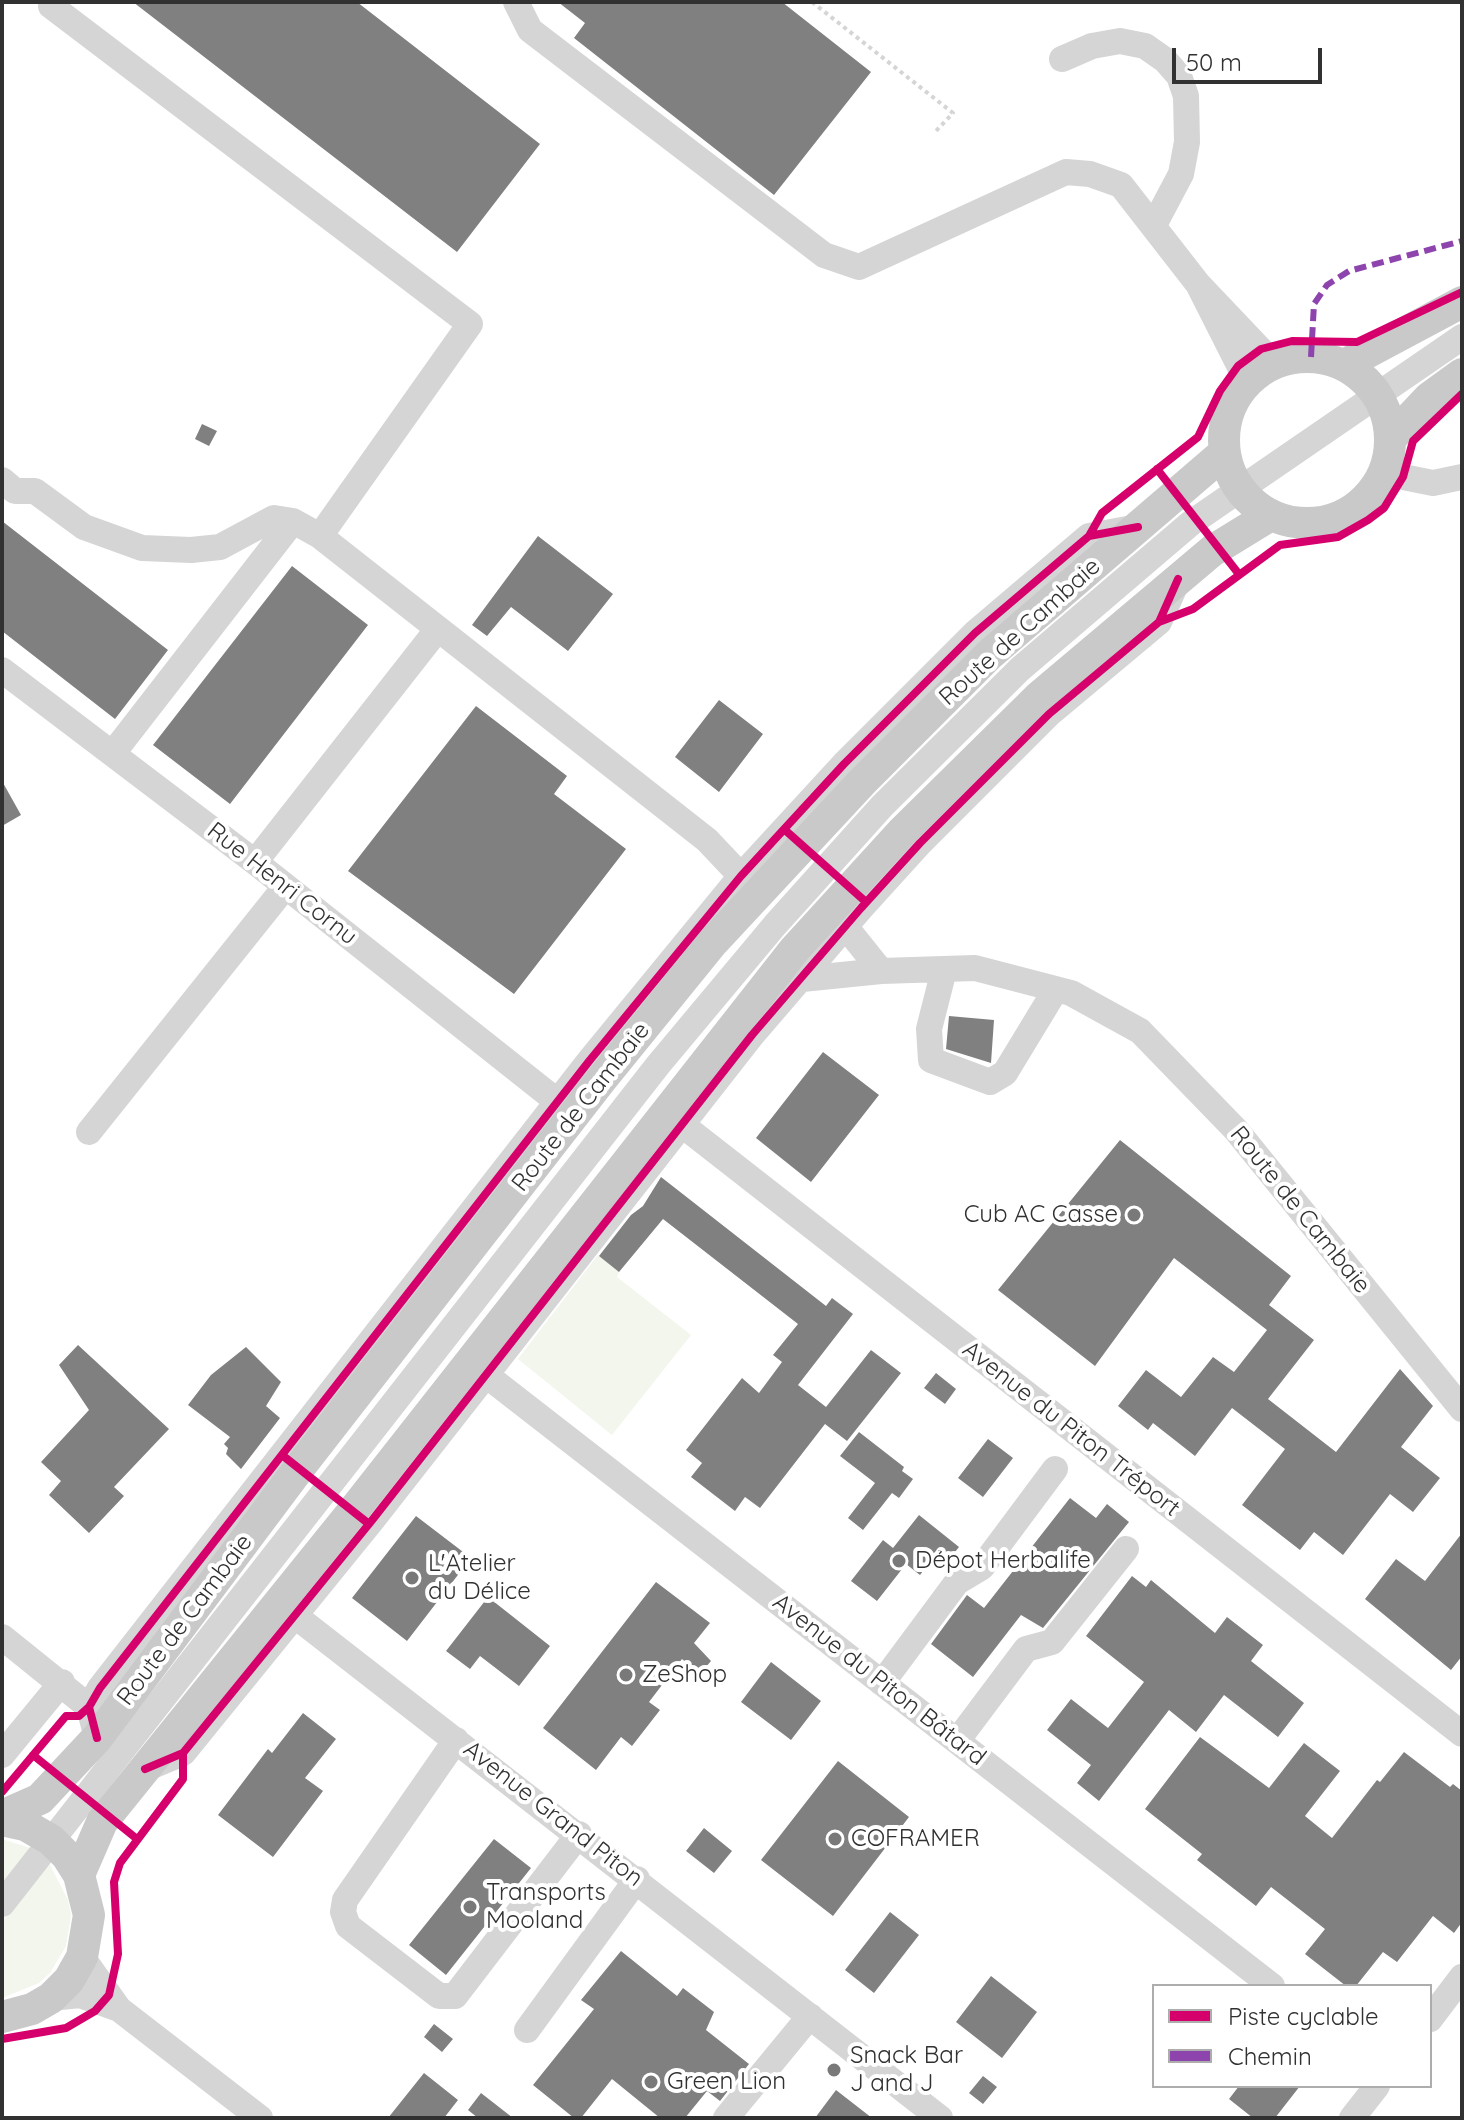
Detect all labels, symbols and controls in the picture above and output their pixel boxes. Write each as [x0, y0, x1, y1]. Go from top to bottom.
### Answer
scale bar [1176, 32, 1326, 82]
text: 50 m [1186, 47, 1242, 77]
street label: Route de Cambaie [934, 552, 1106, 712]
street label: Rue Henri Cornu [201, 817, 363, 951]
street label: Route de Cambaie [506, 1017, 656, 1197]
street label: Route de Cambaie [1224, 1121, 1376, 1299]
place label: Cub AC Casse [964, 1201, 1118, 1229]
marker: Cub AC Casse [1125, 1206, 1143, 1224]
street label: Avenue du Piton Tréport [957, 1335, 1185, 1523]
street label: Route de Cambaie [111, 1529, 259, 1711]
place label: Dépot Herbalife [915, 1547, 1091, 1575]
place label: L'Atelier du Délice [428, 1550, 531, 1606]
marker: Dépot Herbalife [890, 1552, 908, 1570]
marker: L'Atelier du Délice [403, 1569, 421, 1587]
street label: Avenue du Piton Bâtard [767, 1588, 991, 1772]
place label: ZeShop [642, 1661, 727, 1689]
marker: ZeShop [617, 1666, 635, 1684]
street label: Avenue Grand Piton [458, 1735, 648, 1893]
place label: COFRAMER [851, 1825, 980, 1853]
marker: COFRAMER [826, 1830, 844, 1848]
place label: Transports Mooland [486, 1879, 606, 1935]
marker: Transports Mooland [461, 1898, 479, 1916]
legend [1152, 1984, 1432, 2088]
text: Piste cyclable [1228, 2001, 1379, 2031]
text: Chemin [1228, 2041, 1312, 2071]
place label: Snack Bar J and J [850, 2042, 963, 2098]
marker: Snack Bar J and J [825, 2061, 843, 2079]
place label: Green Lion [667, 2068, 786, 2096]
marker: Green Lion [642, 2073, 660, 2091]

